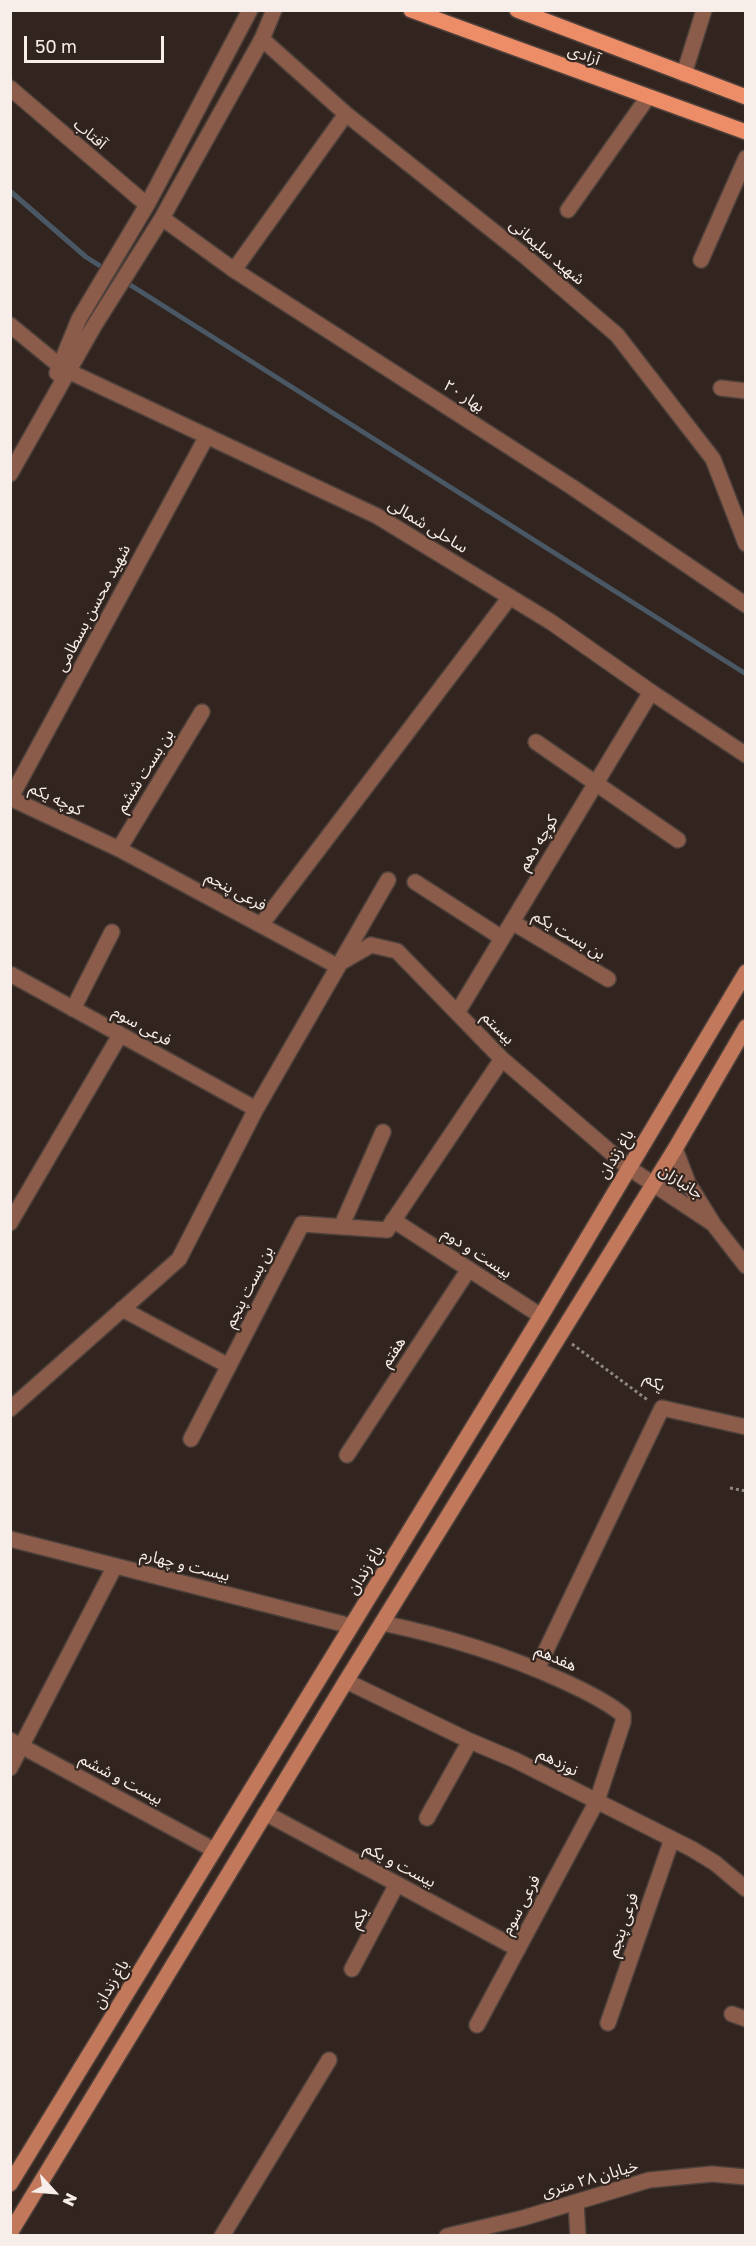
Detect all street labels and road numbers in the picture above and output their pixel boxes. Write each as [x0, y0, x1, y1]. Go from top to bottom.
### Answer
street label: آزادی [565, 40, 603, 70]
street label: آفتاب [69, 115, 111, 153]
street label: شهید سلیمانی [505, 215, 589, 289]
street label: بهار ۲۰ [440, 376, 488, 416]
street label: ساحلی شمالی [385, 495, 471, 557]
street label: شهید محسن بسطامی [51, 541, 135, 675]
street label: بن بست ششم [112, 726, 178, 816]
street label: کوچه یکم [26, 778, 86, 820]
street label: کوچه دهم [514, 812, 562, 874]
street label: فرعی پنجم [202, 867, 270, 915]
street label: بن بست یکم [529, 906, 609, 964]
street label: فرعی سوم [109, 1002, 175, 1050]
street label: بیستم [477, 1007, 519, 1049]
street label: باغ زندان [594, 1126, 638, 1182]
street label: جانبازان [655, 1161, 707, 1203]
street label: بیست و دوم [439, 1223, 515, 1283]
street label: بن بست پنجم [220, 1243, 278, 1331]
street label: هفتم [376, 1333, 410, 1371]
street label: یکم [641, 1368, 669, 1396]
street label: باغ زندان [343, 1542, 387, 1598]
street label: بیست و چهارم [138, 1545, 232, 1585]
street label: هفدهم [532, 1640, 580, 1676]
street label: نوزدهم [534, 1744, 582, 1780]
street label: بیست و ششم [76, 1749, 166, 1809]
street label: بیست و یکم [361, 1838, 439, 1892]
street label: فرعی سوم [497, 1872, 545, 1938]
street label: فرعی پنجم [603, 1890, 643, 1960]
street label: یکم [345, 1904, 373, 1932]
street label: باغ زندان [89, 1956, 133, 2012]
street label: خیابان ۲۸ متری [540, 2156, 640, 2202]

